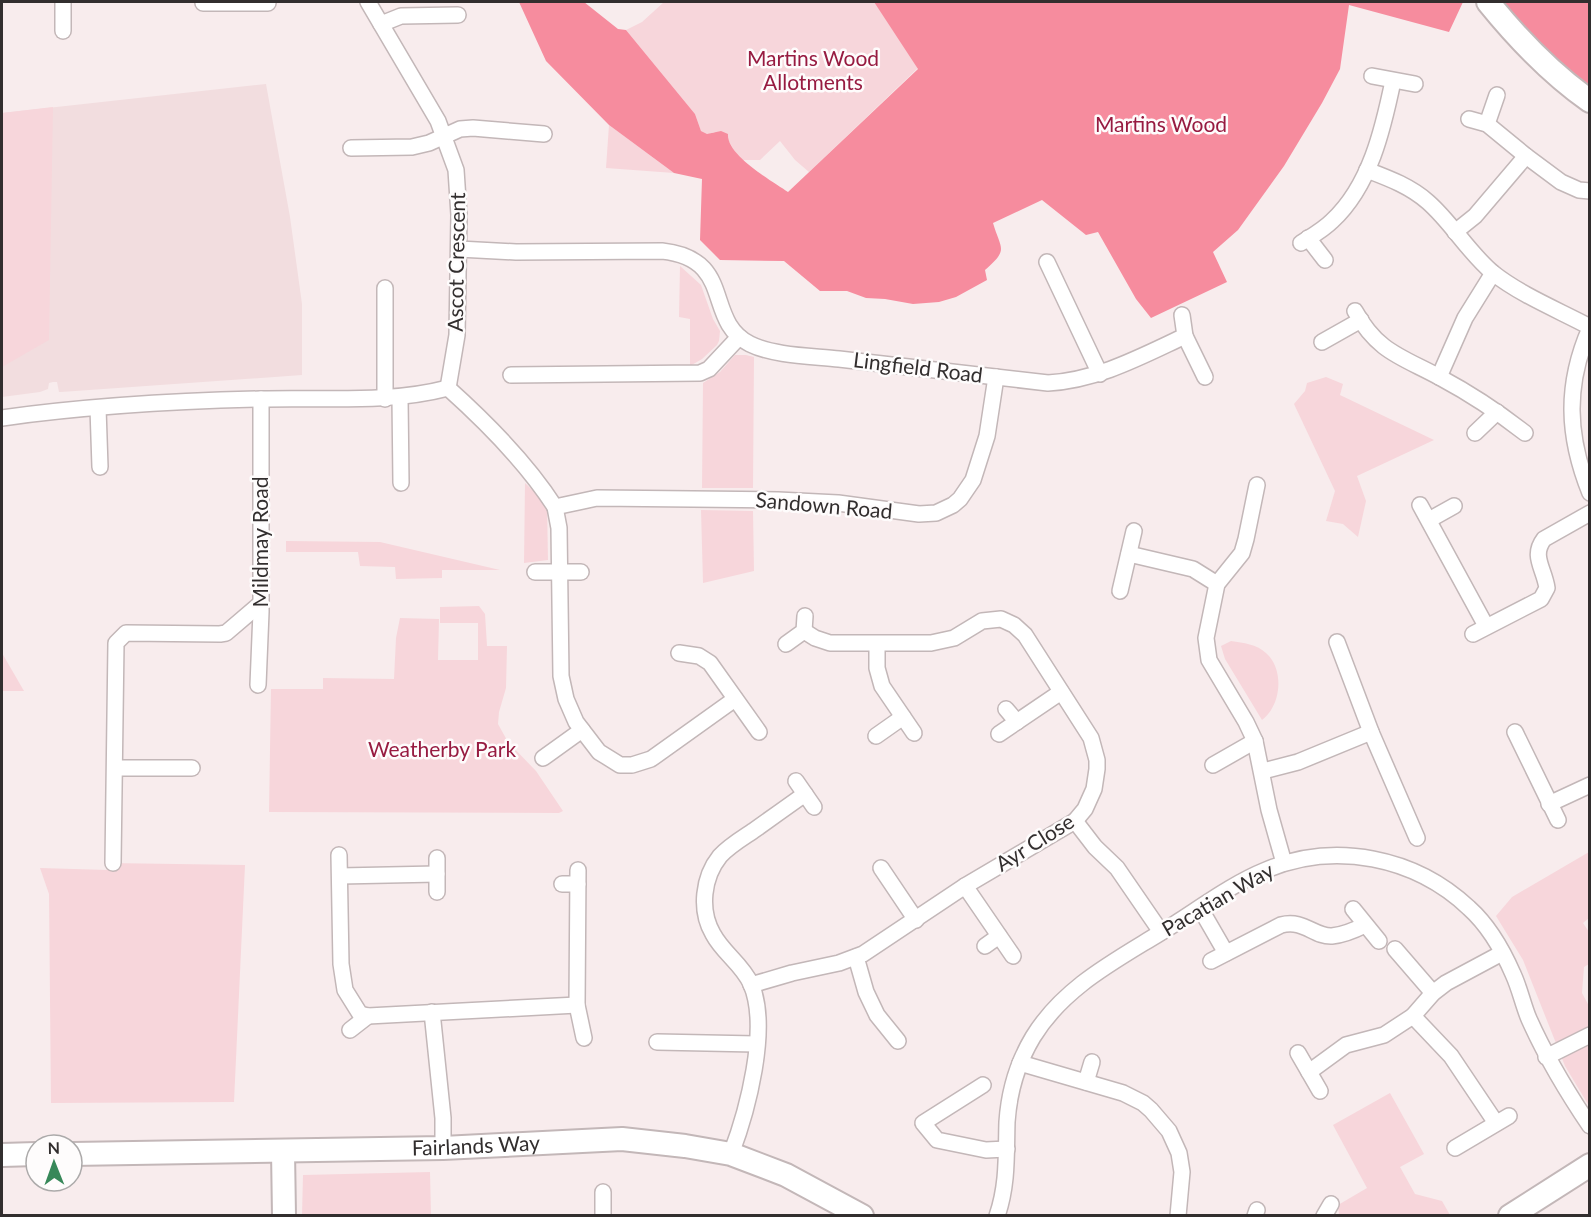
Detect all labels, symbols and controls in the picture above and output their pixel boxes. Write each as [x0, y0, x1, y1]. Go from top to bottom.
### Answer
park label: Martins Wood Allotments [747, 45, 879, 94]
park label: Martins Wood [1095, 111, 1227, 136]
street label: Ascot Crescent [442, 192, 469, 332]
street label: Lingfield Road [852, 346, 984, 387]
street label: Mildmay Road [247, 477, 272, 607]
street label: Sandown Road [755, 486, 893, 523]
park label: Weatherby Park [368, 736, 516, 761]
street label: Ayr Close [990, 808, 1078, 876]
street label: Pacatian Way [1157, 857, 1278, 941]
street label: Fairlands Way [412, 1129, 541, 1160]
north arrow [24, 1133, 84, 1193]
text: N [47, 1138, 60, 1157]

